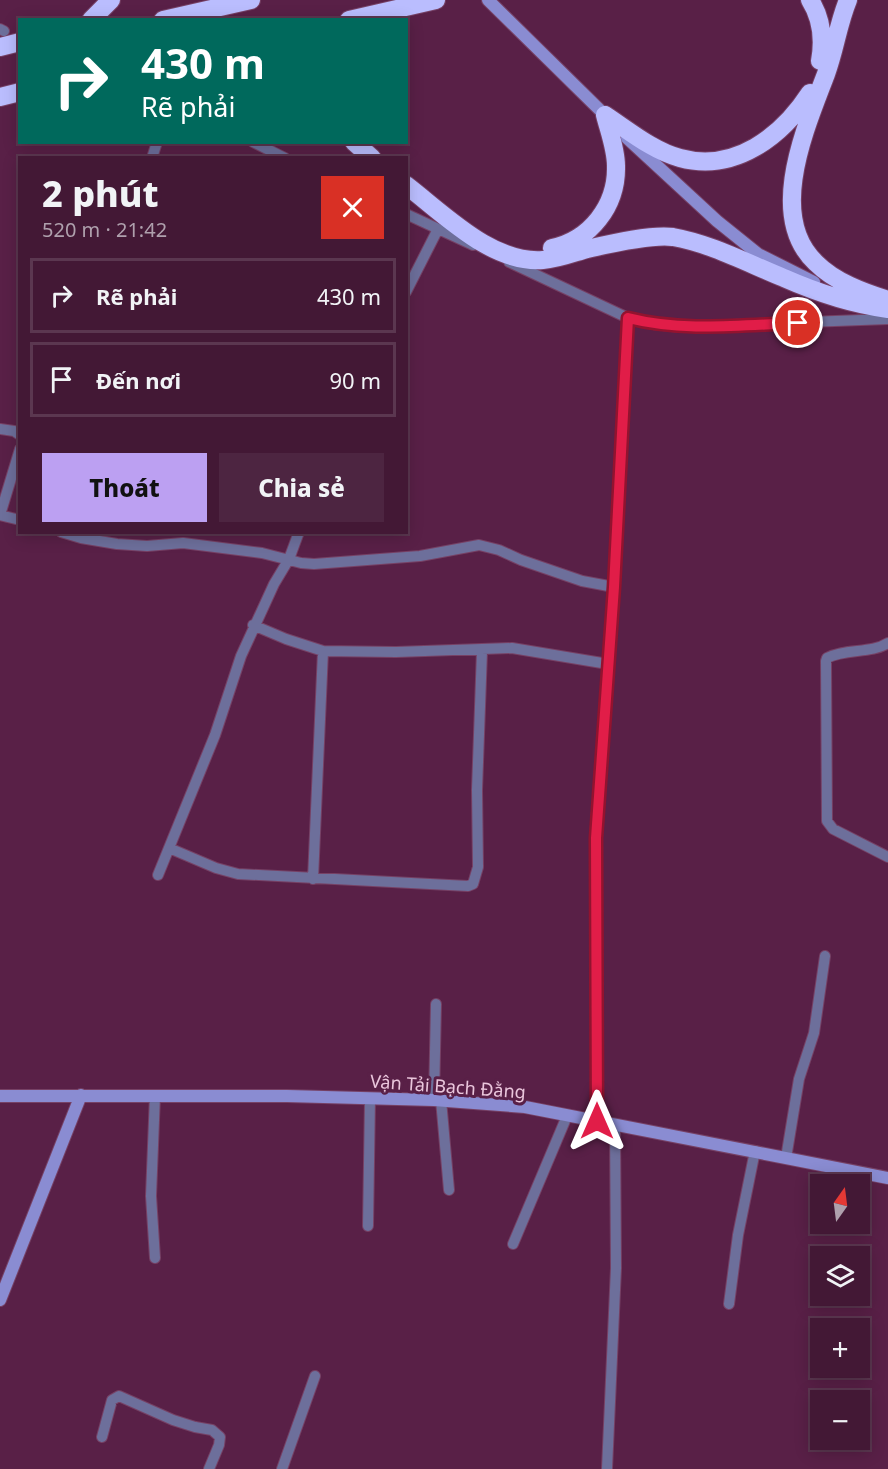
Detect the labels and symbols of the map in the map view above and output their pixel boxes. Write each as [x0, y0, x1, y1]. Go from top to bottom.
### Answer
pin [772, 297, 823, 348]
street label: Vận Tải Bạch Đằng [369, 1069, 527, 1103]
position arrow [565, 1089, 629, 1153]
north arrow [810, 1174, 870, 1234]

